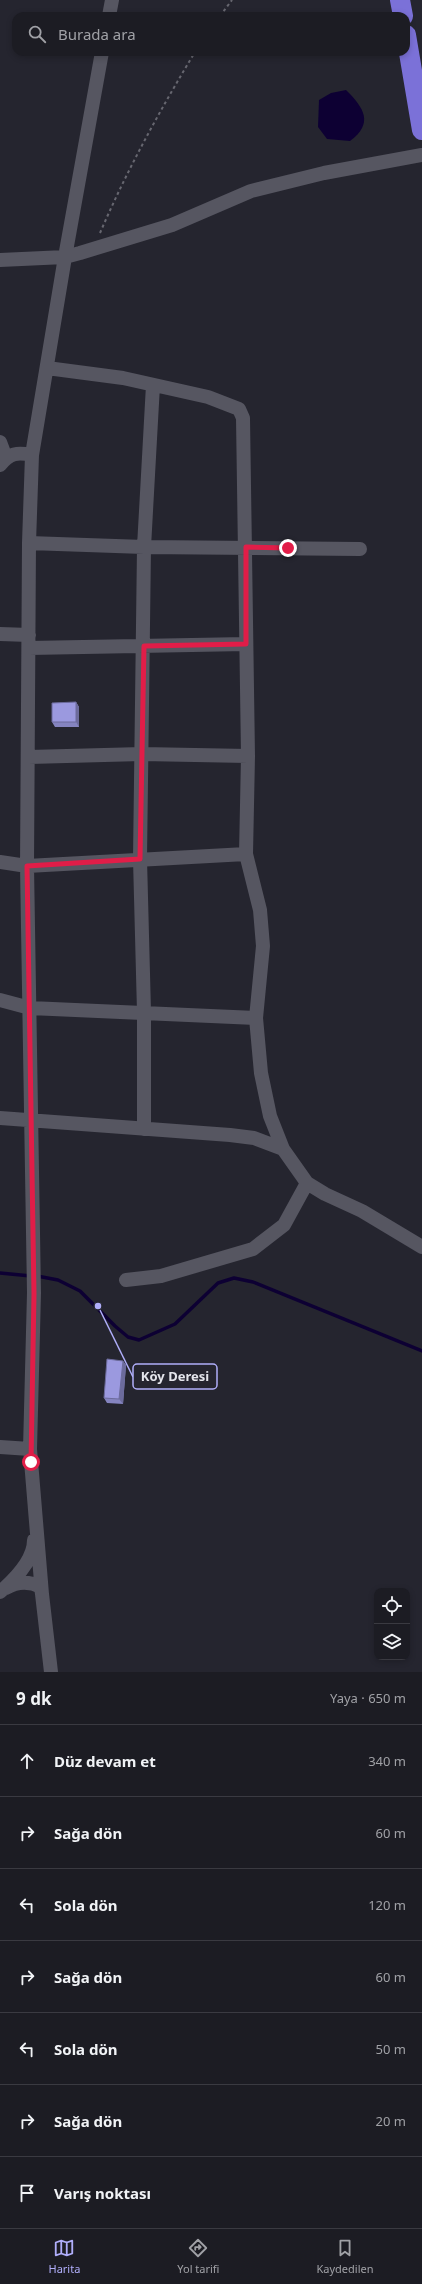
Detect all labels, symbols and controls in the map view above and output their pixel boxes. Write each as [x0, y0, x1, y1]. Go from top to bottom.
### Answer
search box [12, 12, 410, 56]
icon: search [26, 23, 48, 45]
text: Burada ara [58, 24, 136, 44]
route end [279, 539, 297, 557]
callout: Köy Deresi [133, 1364, 217, 1389]
text: Köy Deresi [141, 1367, 209, 1385]
route start [22, 1453, 40, 1471]
map controls [374, 1588, 410, 1660]
button: locate [374, 1588, 410, 1624]
button: layers [374, 1624, 410, 1660]
text: 9 dk [16, 1687, 51, 1710]
text: Yaya · 650 m [330, 1689, 406, 1707]
icon: ahead [16, 1750, 38, 1772]
text: Düz devam et [54, 1751, 156, 1771]
text: 340 m [368, 1752, 406, 1770]
icon: right [16, 1822, 38, 1844]
text: Sağa dön [54, 1823, 122, 1843]
text: 60 m [376, 1824, 406, 1842]
icon: left [16, 1894, 38, 1916]
text: Sola dön [54, 1895, 118, 1915]
text: 120 m [368, 1896, 406, 1914]
icon: right [16, 1966, 38, 1988]
text: Sağa dön [54, 1967, 122, 1987]
text: 60 m [376, 1968, 406, 1986]
icon: left [16, 2038, 38, 2060]
text: Sola dön [54, 2039, 118, 2059]
text: 50 m [376, 2040, 406, 2058]
icon: right [16, 2110, 38, 2132]
text: Sağa dön [54, 2111, 122, 2131]
text: 20 m [376, 2112, 406, 2130]
icon: arrive [16, 2182, 38, 2204]
text: Varış noktası [54, 2183, 151, 2203]
tab: Harita [48, 2237, 80, 2276]
tab: Yol tarifi [177, 2237, 220, 2276]
tab: Kaydedilen [316, 2237, 373, 2276]

